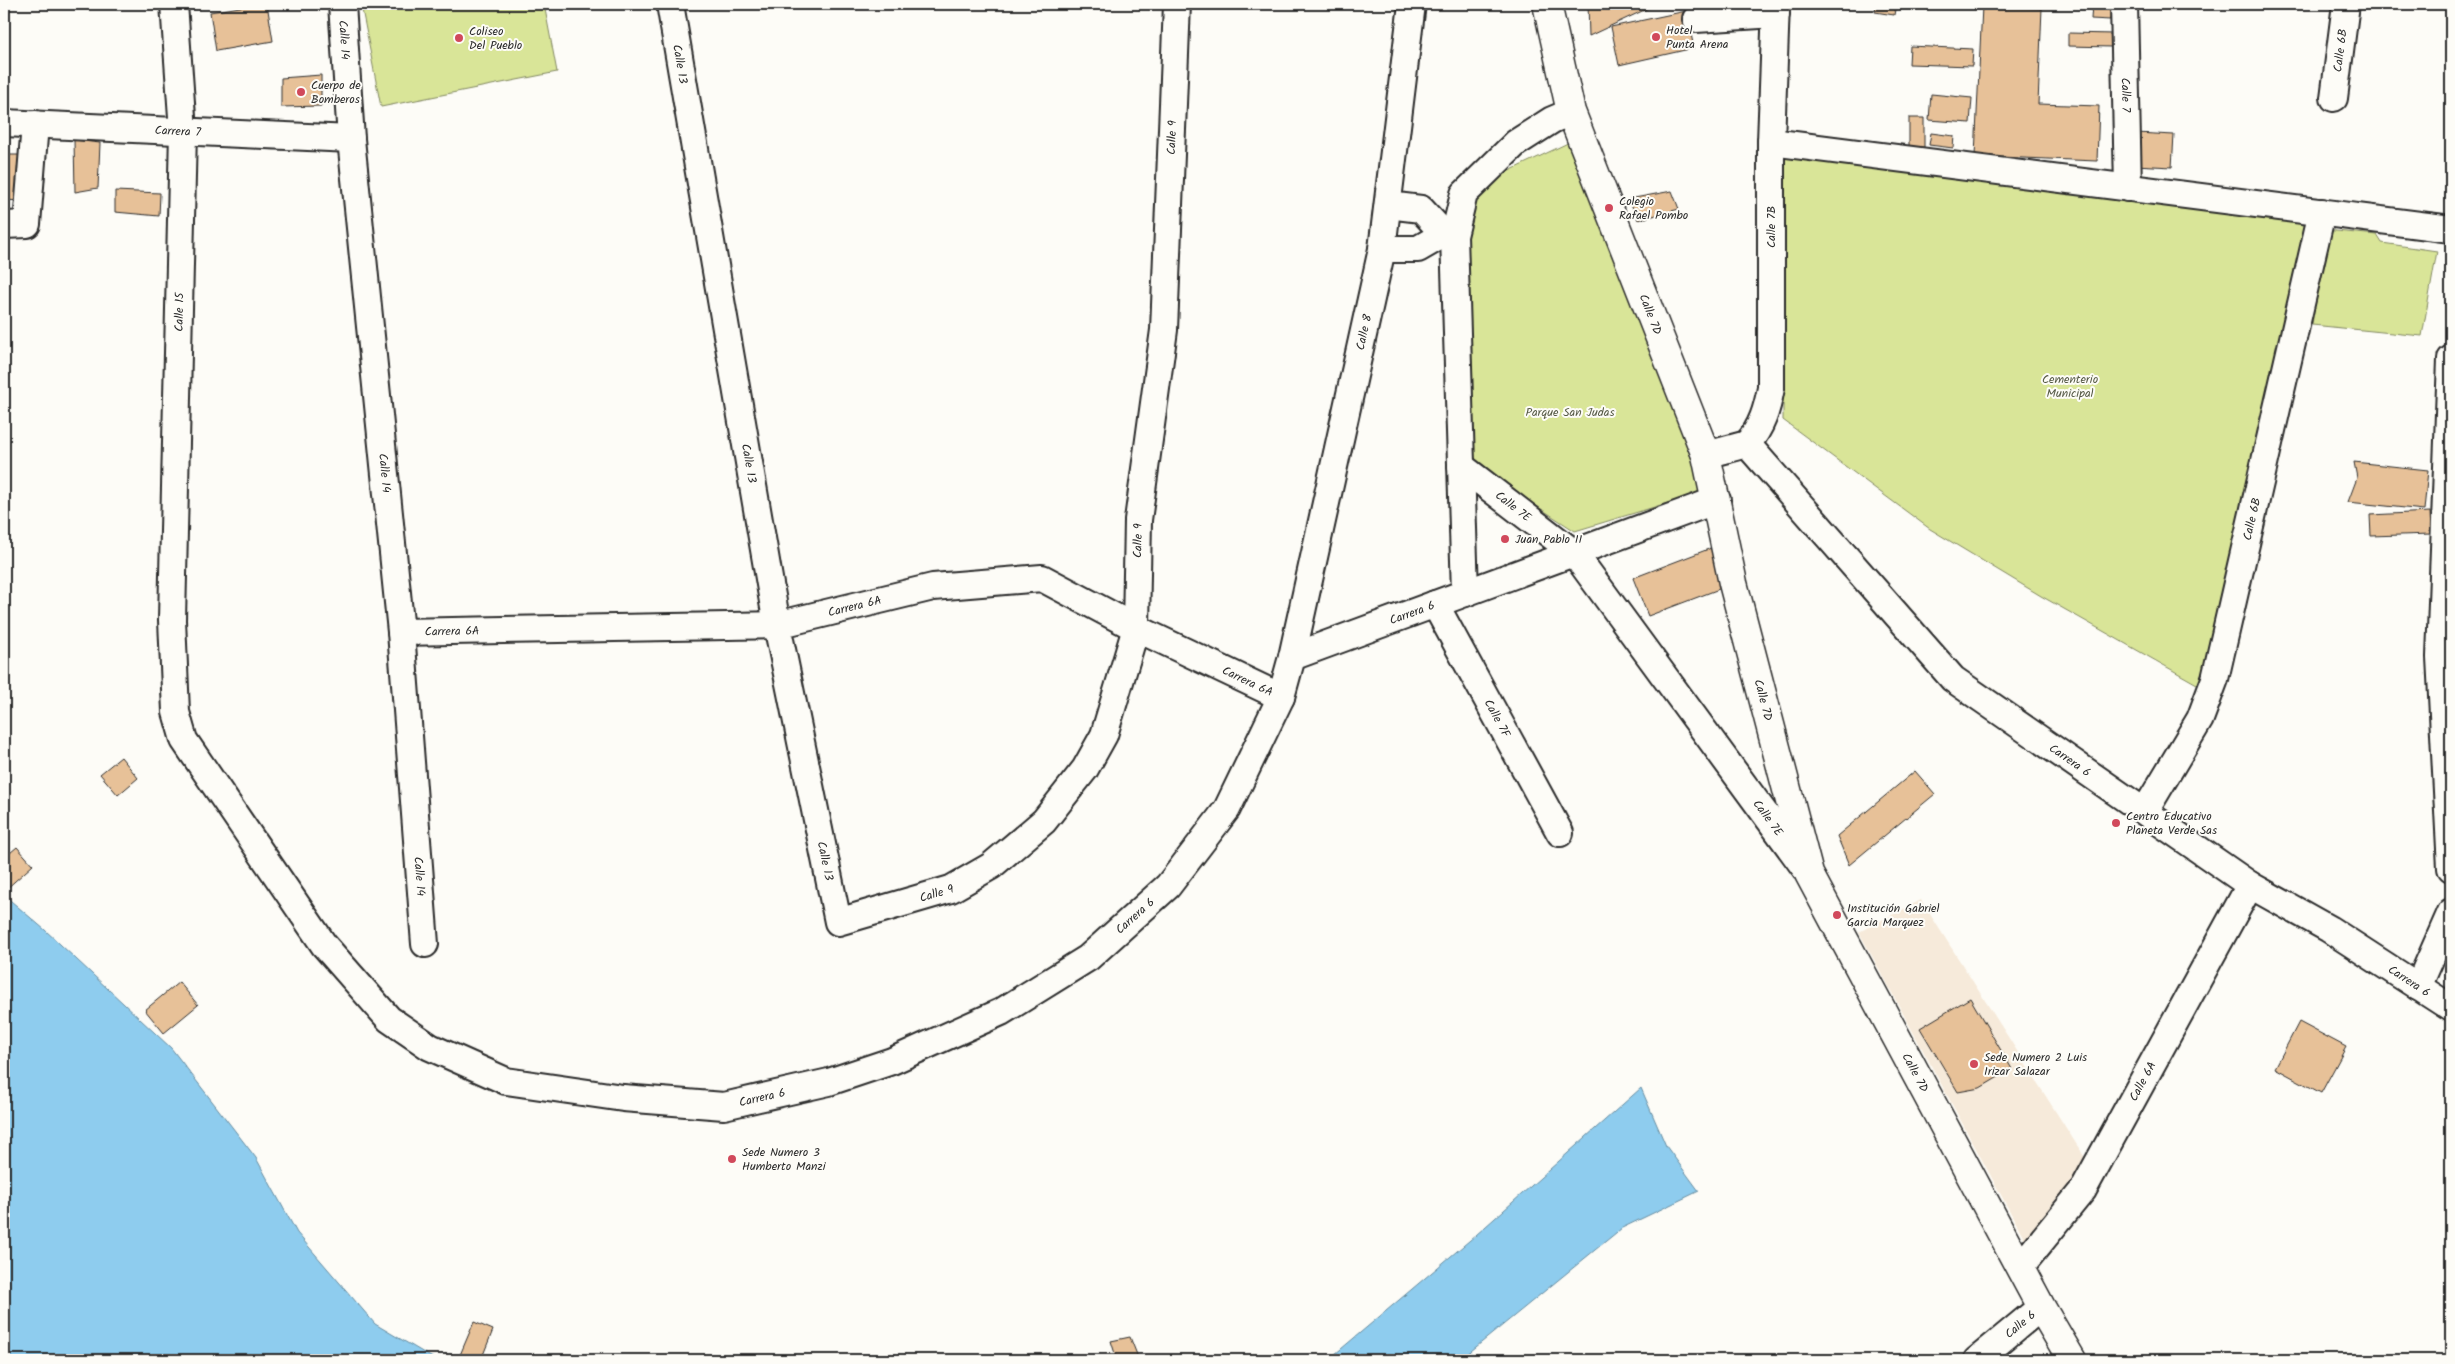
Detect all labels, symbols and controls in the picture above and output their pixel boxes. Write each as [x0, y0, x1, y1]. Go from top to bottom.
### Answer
street label: Calle 14 [333, 20, 355, 61]
place label: Hotel Punta Arena [1666, 21, 1729, 54]
place label: Coliseo Del Pueblo [469, 22, 522, 55]
street label: Calle 6B [2328, 28, 2353, 73]
marker: Hotel Punta Arena [1650, 31, 1662, 43]
marker: Coliseo Del Pueblo [453, 32, 465, 44]
street label: Calle 13 [667, 43, 693, 85]
place label: Cuerpo de Bomberos [311, 76, 361, 109]
street label: Calle 7 [2116, 78, 2135, 113]
marker: Cuerpo de Bomberos [295, 86, 307, 98]
street label: Calle 9 [1162, 120, 1182, 155]
street label: Carrera 7 [154, 121, 202, 142]
place label: Colegio Rafael Pombo [1619, 192, 1688, 225]
marker: Colegio Rafael Pombo [1603, 202, 1615, 214]
street label: Calle 7B [1762, 206, 1781, 248]
street label: Calle 15 [170, 291, 189, 332]
street label: Calle 7D [1634, 291, 1667, 338]
street label: Calle 8 [1351, 312, 1377, 352]
park label: Cementerio Municipal [2042, 370, 2098, 403]
park label: Parque San Judas [1525, 403, 1615, 422]
street label: Calle 13 [736, 442, 761, 485]
street label: Calle 14 [373, 452, 396, 494]
street label: Calle 7E [1491, 486, 1536, 527]
street label: Calle 6B [2238, 496, 2266, 542]
street label: Calle 9 [1128, 523, 1148, 558]
place label: Juan Pablo II [1515, 530, 1583, 549]
marker: Juan Pablo II [1499, 533, 1511, 545]
street label: Carrera 6A [826, 591, 884, 622]
street label: Carrera 6 [1387, 596, 1438, 630]
street label: Carrera 6A [425, 622, 479, 642]
street label: Carrera 6A [1219, 661, 1276, 702]
street label: Calle 7D [1749, 677, 1778, 723]
street label: Calle 7F [1479, 696, 1516, 742]
street label: Carrera 6 [2045, 739, 2095, 782]
street label: Calle 7E [1748, 796, 1788, 841]
place label: Centro Educativo Planeta Verde Sas [2126, 807, 2217, 840]
marker: Centro Educativo Planeta Verde Sas [2110, 817, 2122, 829]
street label: Calle 13 [812, 840, 838, 882]
street label: Calle 14 [408, 856, 430, 897]
street label: Calle 9 [917, 880, 956, 908]
street label: Carrera 6 [1111, 893, 1159, 939]
place label: Institución Gabriel Garcia Marquez [1847, 899, 1939, 932]
marker: Institución Gabriel Garcia Marquez [1831, 909, 1843, 921]
street label: Carrera 6 [2384, 961, 2434, 1002]
place label: Sede Numero 2 Luis Irizar Salazar [1984, 1048, 2087, 1081]
street label: Calle 7D [1897, 1050, 1933, 1096]
marker: Sede Numero 2 Luis Irizar Salazar [1968, 1058, 1980, 1070]
street label: Calle 6A [2124, 1058, 2162, 1105]
street label: Carrera 6 [737, 1083, 787, 1112]
place label: Sede Numero 3 Humberto Manzi [742, 1143, 827, 1176]
marker: Sede Numero 3 Humberto Manzi [726, 1153, 738, 1165]
street label: Calle 6 [2001, 1306, 2040, 1343]

